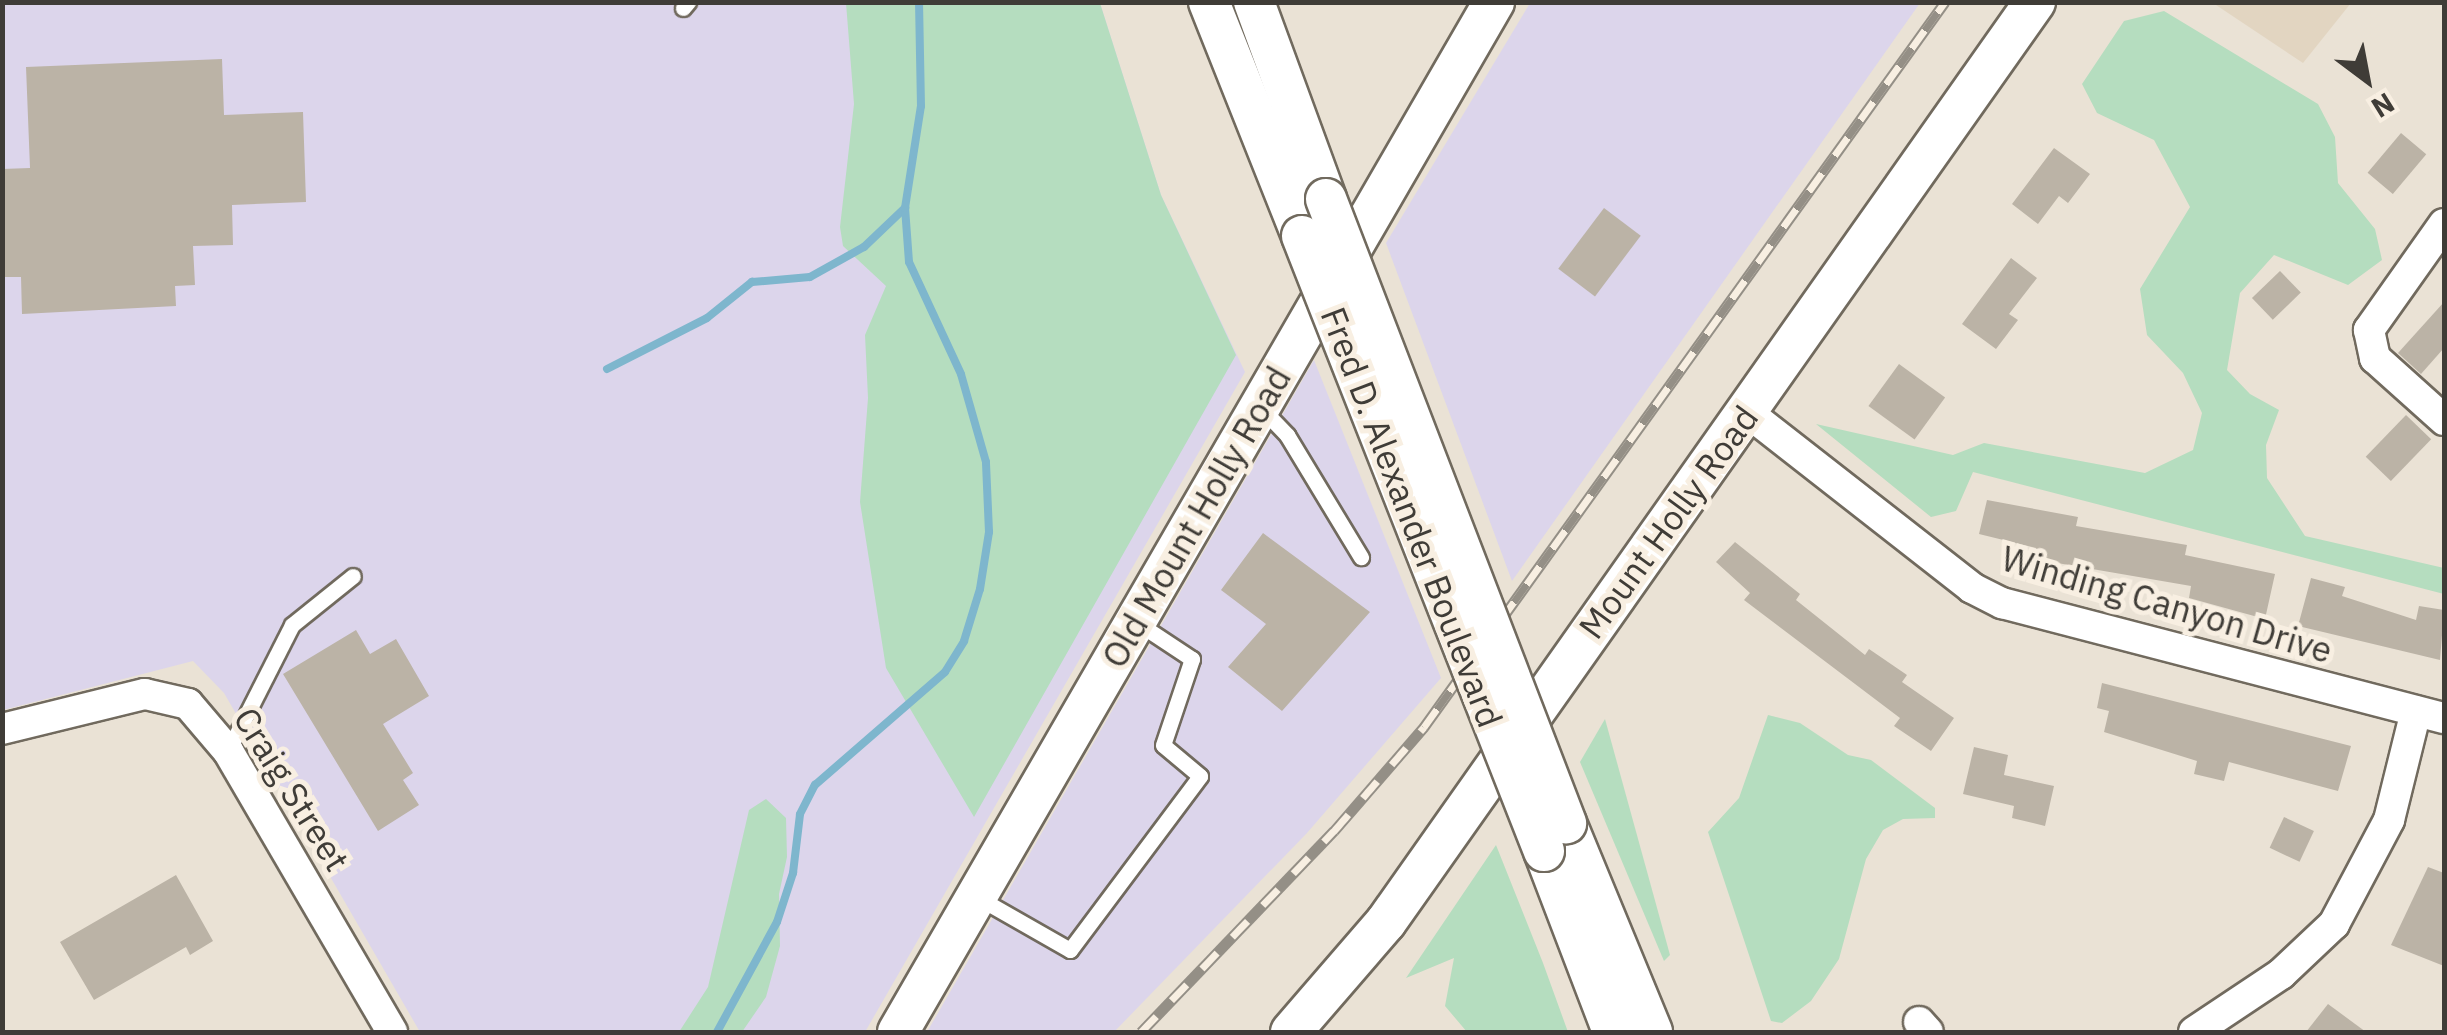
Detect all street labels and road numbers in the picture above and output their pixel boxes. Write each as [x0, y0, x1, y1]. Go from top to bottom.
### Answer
street label: Fred D. Alexander Boulevard [1312, 301, 1512, 733]
street label: Old Mount Holly Road [1093, 359, 1299, 675]
street label: Mount Holly Road [1569, 397, 1767, 647]
street label: Winding Canyon Drive [1997, 537, 2337, 671]
street label: Craig Street [225, 700, 359, 878]

